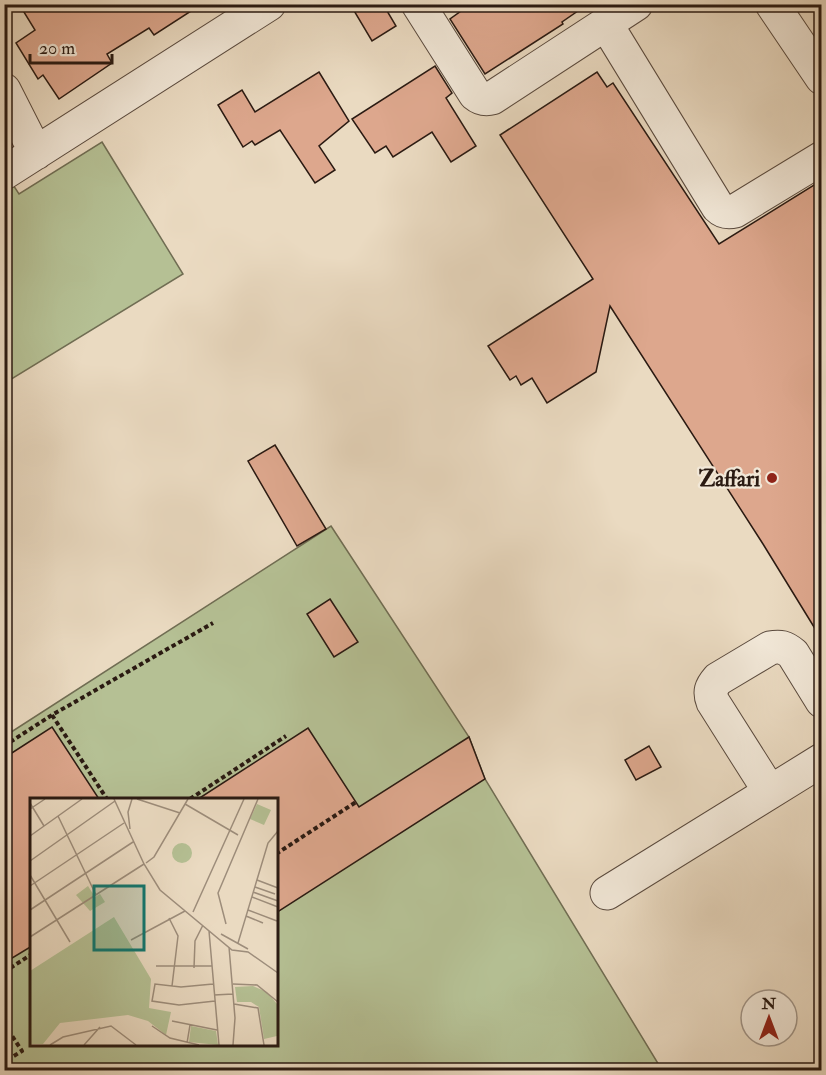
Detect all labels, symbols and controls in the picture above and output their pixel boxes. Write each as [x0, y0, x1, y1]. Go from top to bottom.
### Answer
scale bar [30, 27, 112, 65]
text: 20 m [39, 37, 75, 60]
place label: Zaffari [699, 465, 760, 493]
marker: Zaffari [765, 471, 779, 485]
inset map [30, 798, 278, 1045]
north arrow [739, 988, 799, 1048]
text: N [761, 994, 777, 1014]

